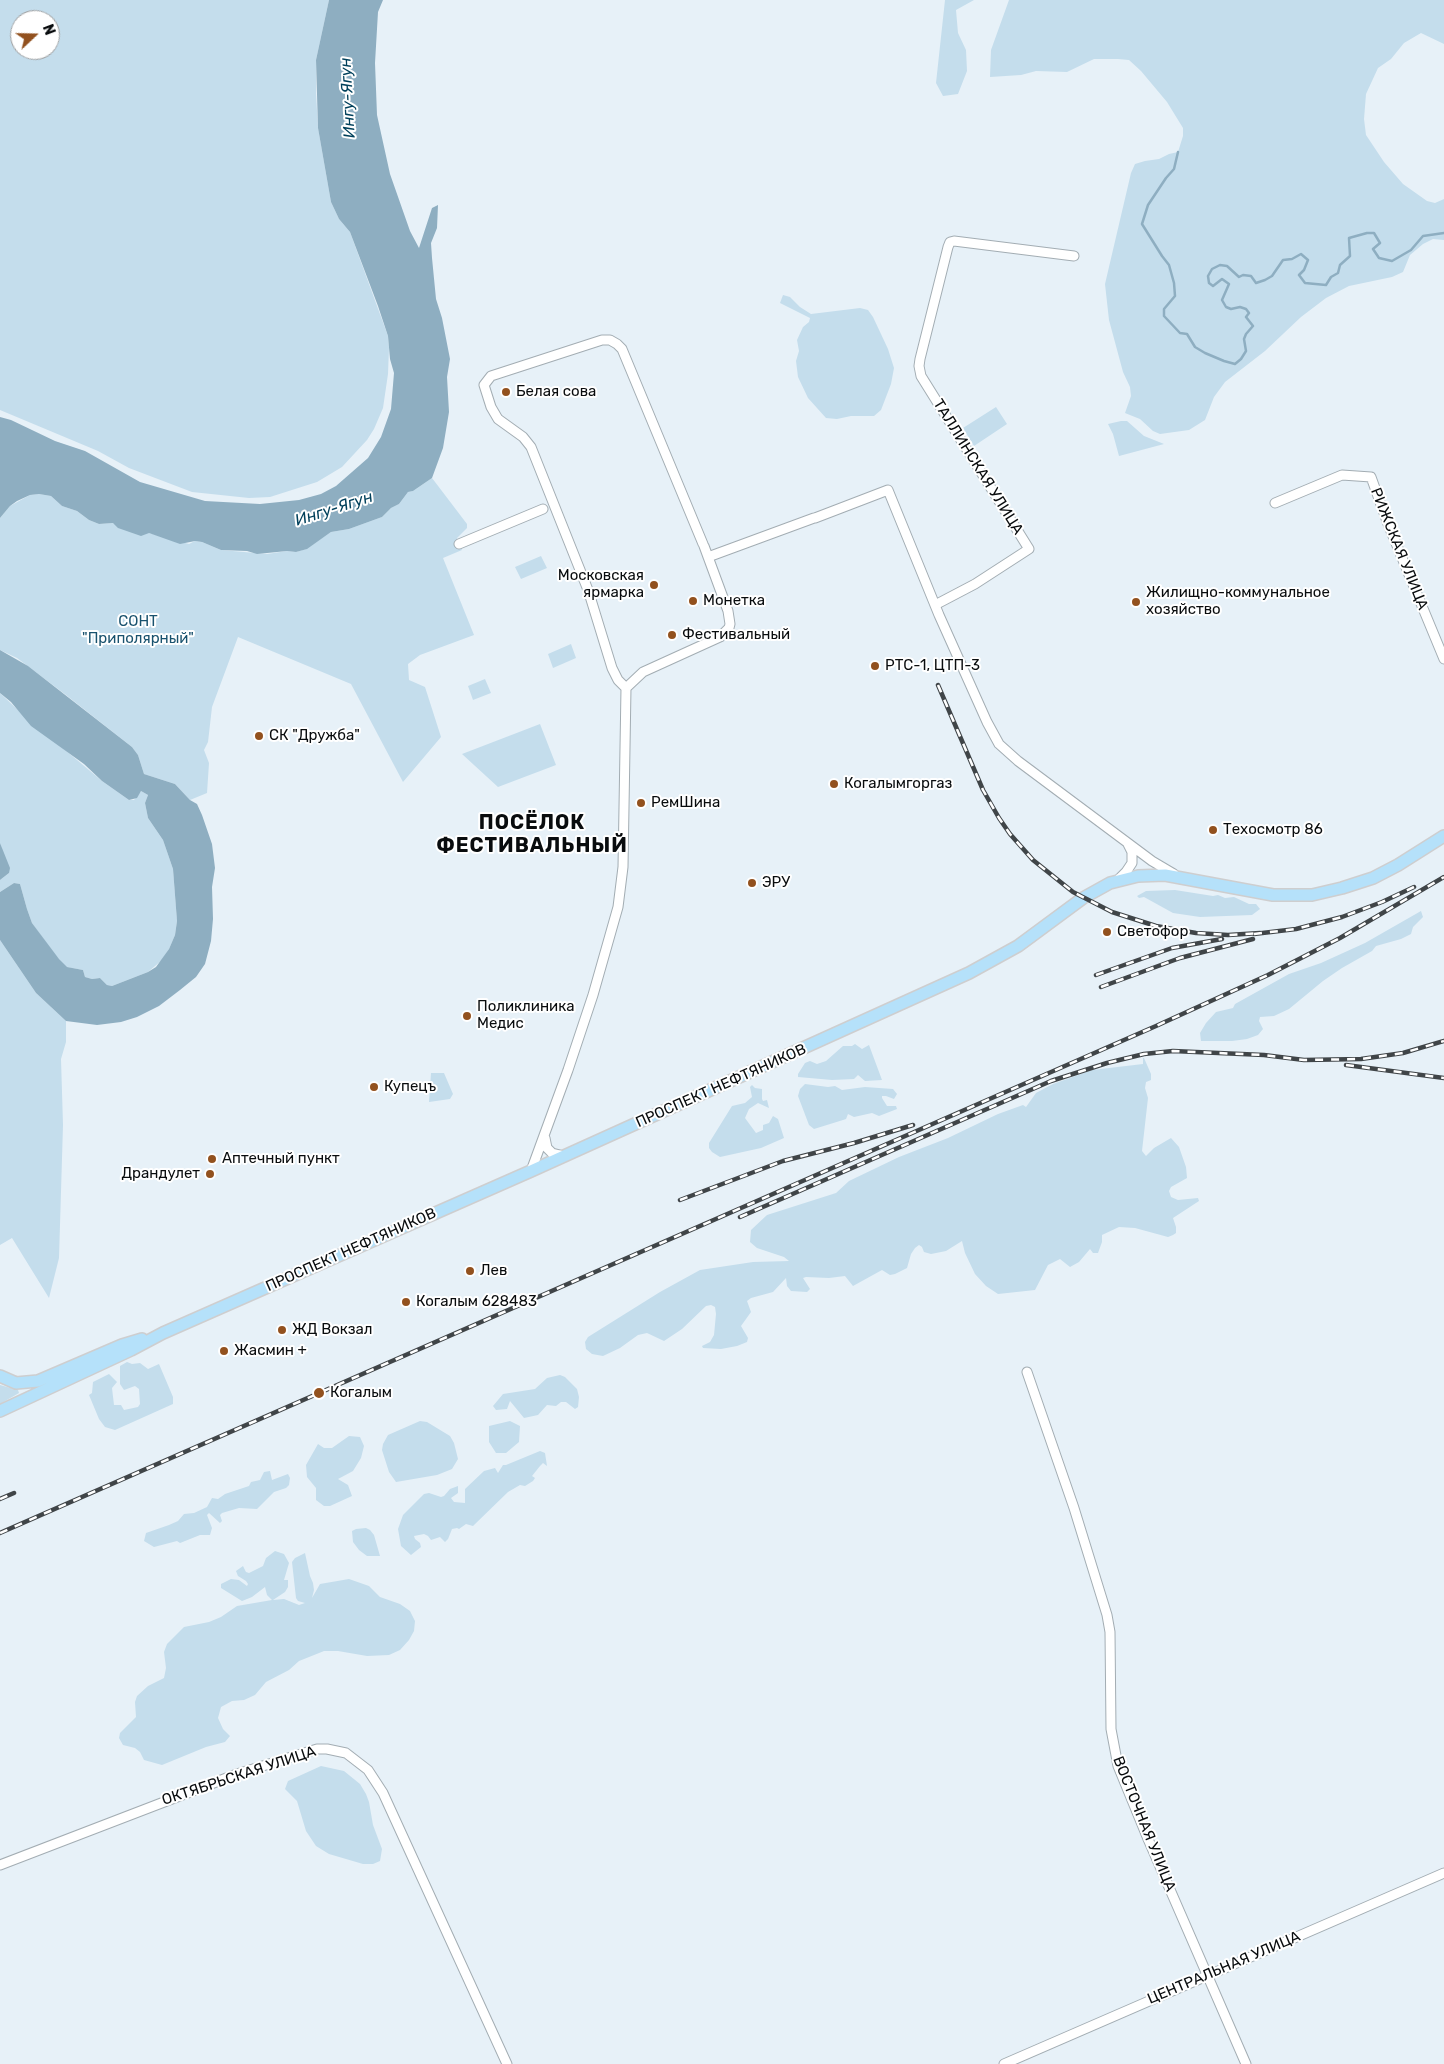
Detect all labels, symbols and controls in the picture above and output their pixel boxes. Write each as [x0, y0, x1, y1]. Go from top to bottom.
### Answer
north arrow [10, 10, 60, 60]
text: N [39, 22, 58, 38]
water label: Ингу-Ягун [336, 57, 360, 139]
place label: Белая сова [516, 383, 596, 401]
marker: Белая сова [500, 386, 512, 398]
street label: ТАЛЛИНСКАЯ УЛИЦА [929, 396, 1027, 538]
street label: РИЖСКАЯ УЛИЦА [1366, 485, 1432, 613]
water label: Ингу-Ягун [293, 487, 375, 531]
place label: Московская ярмарка [558, 567, 644, 602]
marker: Московская ярмарка [648, 579, 660, 591]
place label: Жилищно-коммунальное хозяйство [1146, 584, 1330, 619]
place label: Монетка [703, 592, 765, 610]
marker: Монетка [687, 595, 699, 607]
marker: Жилищно-коммунальное хозяйство [1130, 596, 1142, 608]
park label: СОНТ "Приполярный" [82, 613, 194, 648]
place label: Фестивальный [682, 626, 790, 644]
marker: Фестивальный [666, 629, 678, 641]
place label: РТС-1, ЦТП-3 [885, 657, 980, 675]
marker: РТС-1, ЦТП-3 [869, 660, 881, 672]
place label: СК "Дружба" [269, 727, 360, 745]
marker: СК "Дружба" [253, 730, 265, 742]
place label: Когалымгоргаз [844, 775, 952, 793]
marker: Когалымгоргаз [828, 778, 840, 790]
place label: РемШина [651, 794, 720, 812]
marker: РемШина [635, 797, 647, 809]
district label: ПОСЁЛОК ФЕСТИВАЛЬНЫЙ [435, 811, 629, 858]
place label: Техосмотр 86 [1223, 821, 1323, 839]
marker: Техосмотр 86 [1207, 824, 1219, 836]
place label: ЭРУ [762, 874, 790, 892]
marker: ЭРУ [746, 877, 758, 889]
place label: Светофор [1117, 923, 1188, 941]
marker: Светофор [1101, 926, 1113, 938]
place label: Поликлиника Медис [477, 998, 574, 1033]
marker: Поликлиника Медис [461, 1010, 473, 1022]
street label: ПРОСПЕКТ НЕФТЯНИКОВ [633, 1040, 809, 1132]
place label: Купецъ [384, 1078, 436, 1096]
marker: Купецъ [368, 1081, 380, 1093]
place label: Аптечный пункт [222, 1150, 340, 1168]
marker: Аптечный пункт [206, 1153, 218, 1165]
place label: Драндулет [121, 1165, 200, 1183]
marker: Драндулет [204, 1168, 216, 1180]
street label: ПРОСПЕКТ НЕФТЯНИКОВ [263, 1204, 439, 1296]
place label: Лев [480, 1262, 507, 1280]
marker: Лев [464, 1265, 476, 1277]
place label: Когалым 628483 [416, 1293, 537, 1311]
marker: Когалым 628483 [400, 1296, 412, 1308]
place label: ЖД Вокзал [292, 1321, 372, 1339]
marker: ЖД Вокзал [276, 1324, 288, 1336]
place label: Жасмин + [234, 1342, 307, 1360]
marker: Жасмин + [218, 1345, 230, 1357]
place label: Когалым [330, 1384, 392, 1402]
marker: Когалым [312, 1386, 326, 1400]
street label: ОКТЯБРЬСКАЯ УЛИЦА [160, 1743, 318, 1809]
street label: ВОСТОЧНАЯ УЛИЦА [1109, 1754, 1179, 1894]
street label: ЦЕНТРАЛЬНАЯ УЛИЦА [1145, 1928, 1303, 2008]

